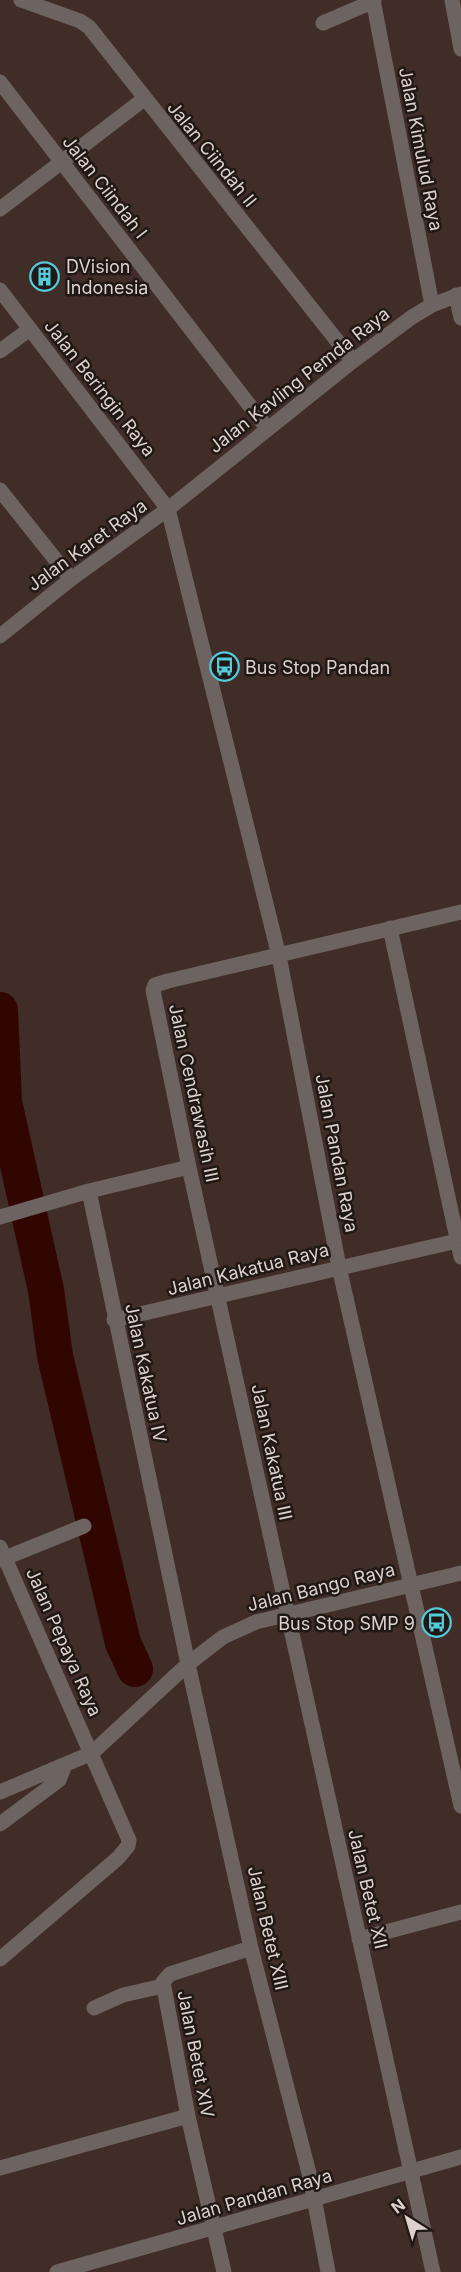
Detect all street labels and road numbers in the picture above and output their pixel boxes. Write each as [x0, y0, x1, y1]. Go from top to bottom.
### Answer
street label: Jalan Kimulud Raya [395, 65, 447, 233]
street label: Jalan Ciindah II [163, 97, 261, 211]
street label: Jalan Ciindah I [58, 131, 152, 243]
street label: Jalan Kavling Pemda Raya [204, 303, 394, 457]
street label: Jalan Beringin Raya [40, 316, 160, 460]
street label: Jalan Karet Raya [23, 495, 151, 595]
street label: Jalan Cendrawasih III [165, 1002, 223, 1184]
street label: Jalan Pandan Raya [311, 1072, 363, 1234]
street label: Jalan Kakatua Raya [165, 1239, 331, 1299]
street label: Jalan Kakatua IV [121, 1302, 171, 1444]
street label: Jalan Kakatua III [247, 1382, 297, 1522]
street label: Jalan Bango Raya [245, 1558, 397, 1616]
street label: Jalan Pepaya Raya [22, 1565, 106, 1719]
street label: Jalan Betet XII [344, 1827, 392, 1951]
street label: Jalan Betet XIII [244, 1864, 292, 1992]
street label: Jalan Betet XIV [173, 1988, 219, 2120]
street label: Jalan Pandan Raya [174, 2165, 334, 2229]

